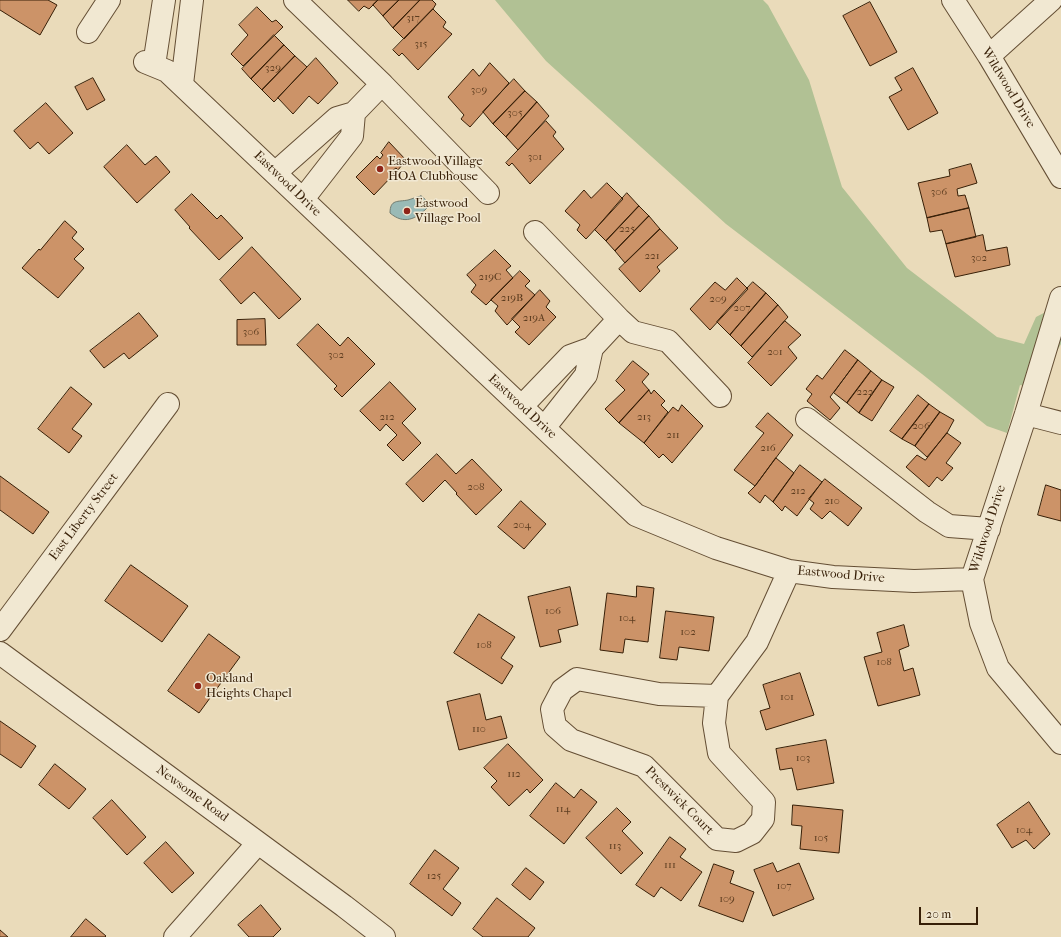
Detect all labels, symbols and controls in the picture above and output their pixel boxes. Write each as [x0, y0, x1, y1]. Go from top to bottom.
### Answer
house number: 317 [406, 11, 420, 25]
house number: 315 [414, 37, 428, 51]
street label: Wildwood Drive [978, 45, 1038, 131]
house number: 329 [265, 61, 281, 75]
house number: 309 [471, 83, 487, 97]
house number: 305 [507, 106, 523, 120]
street label: Eastwood Drive [250, 148, 324, 220]
house number: 301 [528, 150, 542, 164]
place label: Eastwood Village HOA Clubhouse [388, 154, 483, 185]
marker: Eastwood Village HOA Clubhouse [375, 164, 385, 174]
house number: 306 [931, 185, 947, 199]
place label: Eastwood Village Pool [415, 196, 481, 227]
marker: Eastwood Village Pool [402, 206, 412, 216]
house number: 225 [619, 222, 635, 236]
house number: 221 [644, 249, 660, 263]
house number: 302 [971, 251, 987, 265]
house number: 219C [479, 270, 501, 284]
house number: 219B [501, 291, 523, 305]
house number: 209 [709, 292, 727, 306]
house number: 207 [733, 301, 751, 315]
house number: 219A [523, 311, 545, 325]
house number: 306 [243, 325, 259, 339]
house number: 201 [767, 345, 783, 359]
house number: 302 [328, 348, 344, 362]
street label: Eastwood Drive [485, 371, 559, 443]
house number: 222 [857, 385, 873, 399]
house number: 212 [379, 410, 395, 424]
house number: 213 [637, 410, 651, 424]
house number: 206 [912, 419, 930, 433]
house number: 211 [666, 428, 680, 442]
house number: 216 [760, 441, 776, 455]
street label: East Liberty Street [46, 470, 122, 564]
house number: 208 [467, 480, 485, 494]
street label: Wildwood Drive [966, 483, 1010, 575]
house number: 212 [790, 484, 806, 498]
house number: 210 [824, 494, 840, 508]
house number: 204 [513, 518, 531, 532]
street label: Eastwood Drive [797, 563, 885, 587]
house number: 106 [545, 604, 561, 618]
house number: 104 [619, 611, 635, 625]
house number: 102 [680, 625, 696, 639]
house number: 108 [476, 638, 492, 652]
house number: 108 [876, 655, 892, 669]
place label: Oakland Heights Chapel [206, 671, 292, 702]
marker: Oakland Heights Chapel [193, 681, 203, 691]
house number: 101 [780, 690, 794, 704]
house number: 110 [472, 722, 486, 736]
house number: 103 [796, 751, 810, 765]
street label: Newsome Road [153, 762, 231, 826]
street label: Prestwick Court [641, 763, 717, 839]
house number: 112 [507, 767, 521, 781]
house number: 114 [556, 802, 570, 816]
house number: 104 [1016, 823, 1032, 837]
house number: 105 [814, 831, 828, 845]
house number: 113 [609, 839, 621, 853]
house number: 111 [664, 858, 676, 872]
house number: 125 [427, 869, 441, 883]
house number: 107 [776, 879, 792, 893]
house number: 109 [719, 892, 735, 906]
scale bar [921, 899, 980, 925]
text: 20 m [926, 907, 951, 921]

